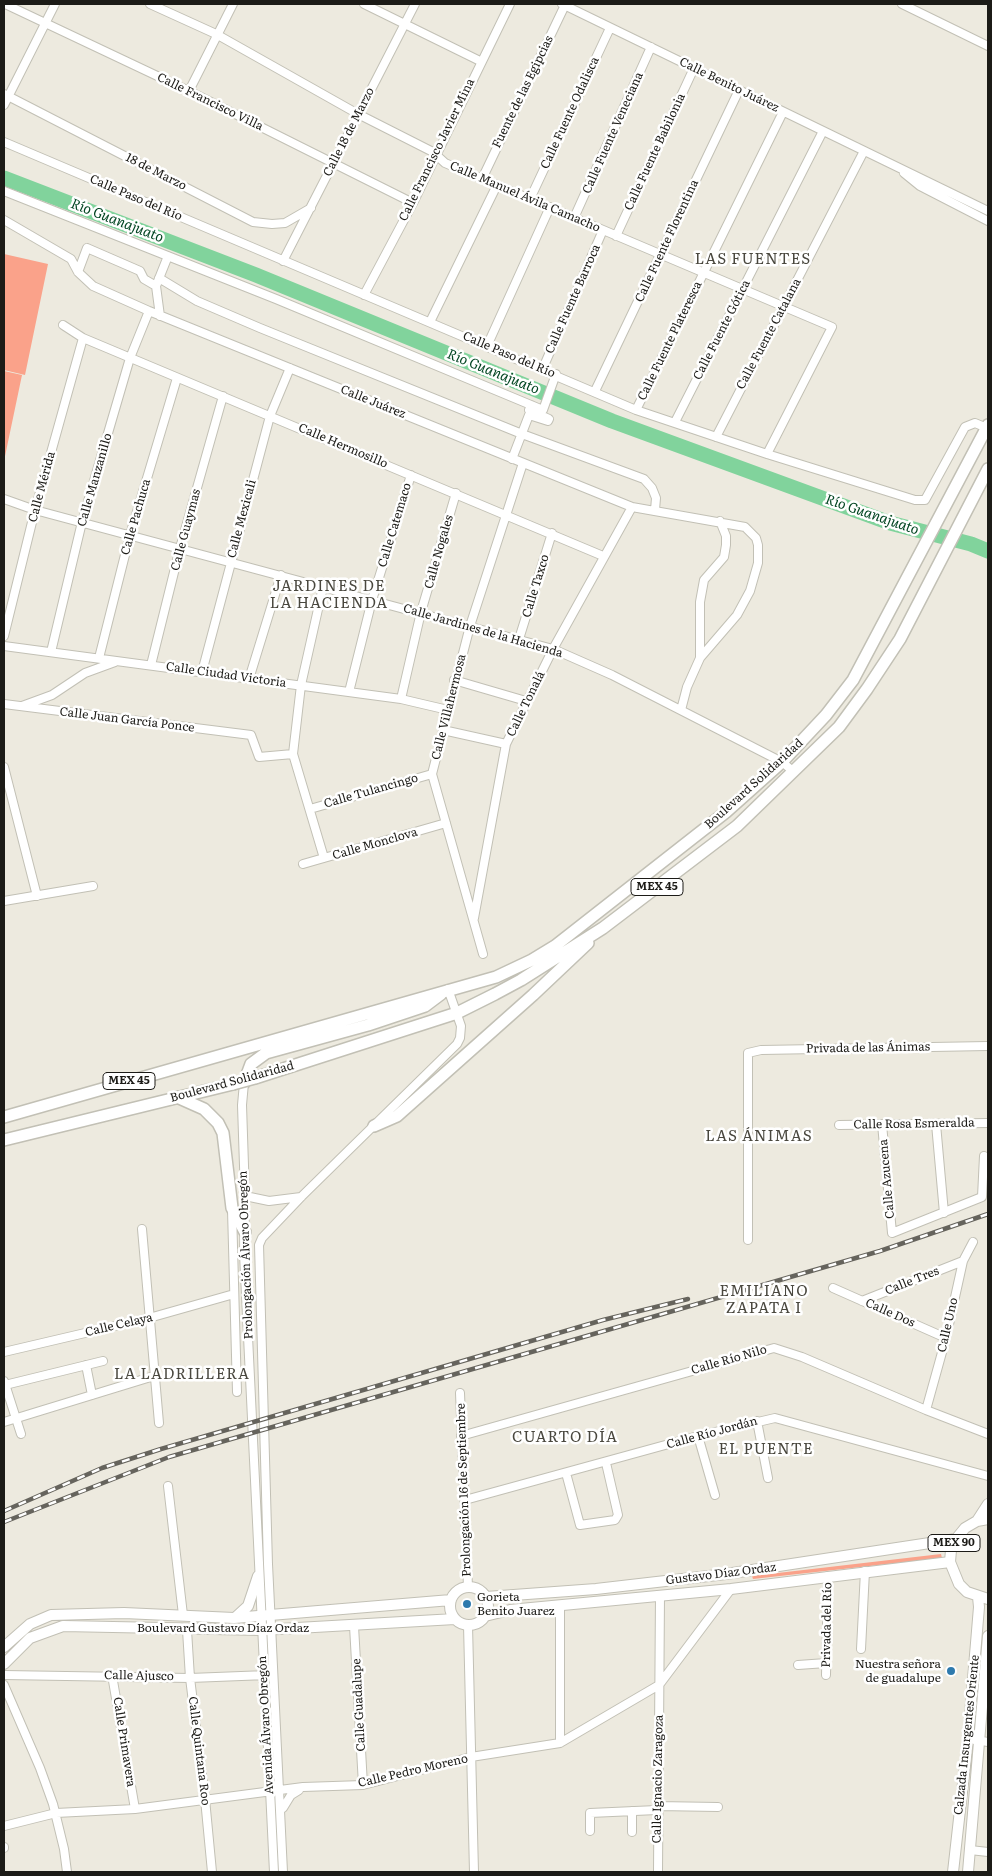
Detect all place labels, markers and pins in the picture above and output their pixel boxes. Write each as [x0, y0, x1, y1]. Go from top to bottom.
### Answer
place label: Gorieta Benito Juarez [477, 1590, 555, 1618]
marker: Gorieta Benito Juarez [461, 1598, 473, 1610]
place label: Nuestra señora de guadalupe [855, 1657, 941, 1685]
marker: Nuestra señora de guadalupe [945, 1665, 957, 1677]

